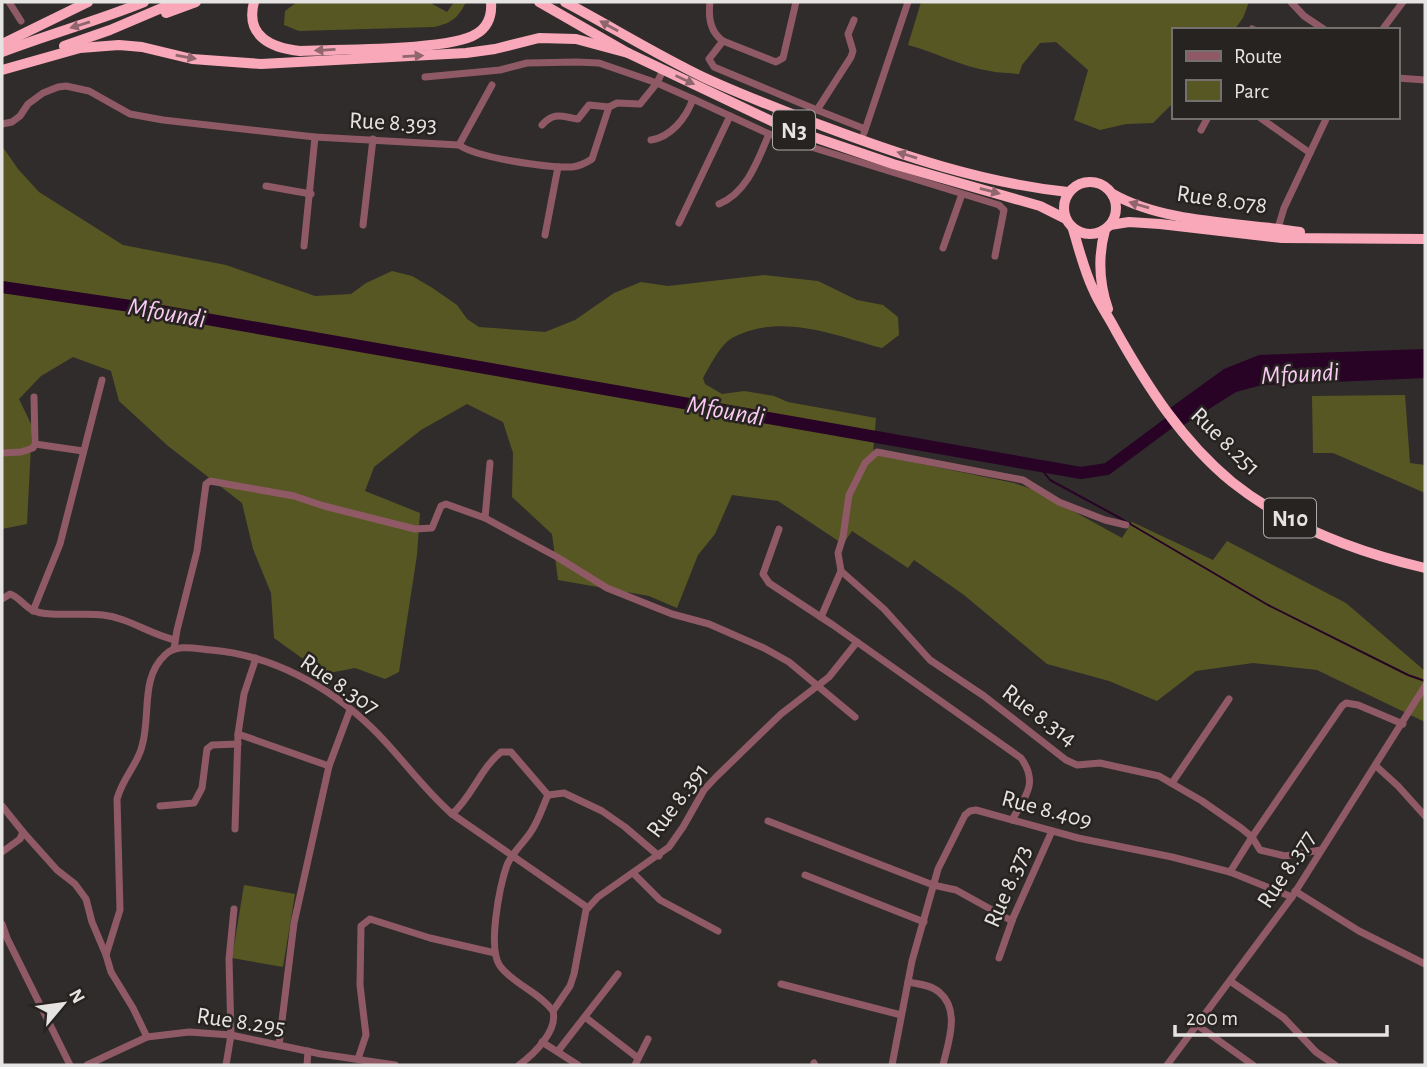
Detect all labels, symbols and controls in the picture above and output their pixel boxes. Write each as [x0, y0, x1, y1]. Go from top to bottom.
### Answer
one-way arrow [599, 20, 619, 32]
one-way arrow [70, 21, 91, 31]
legend [1172, 28, 1399, 119]
one-way arrow [314, 44, 336, 55]
text: Route [1234, 46, 1282, 67]
one-way arrow [403, 51, 425, 62]
one-way arrow [175, 52, 197, 63]
one-way arrow [675, 75, 695, 86]
text: Parc [1234, 81, 1269, 102]
street label: Rue 8.393 [348, 109, 438, 137]
road number: N3 [773, 111, 815, 150]
one-way arrow [896, 149, 917, 159]
street label: Rue 8.078 [1175, 182, 1269, 218]
one-way arrow [979, 186, 1001, 197]
one-way arrow [1128, 200, 1149, 210]
water label: Mfoundi [126, 293, 208, 333]
water label: Mfoundi [1260, 359, 1340, 389]
water label: Mfoundi [685, 391, 767, 431]
street label: Rue 8.251 [1186, 403, 1265, 480]
road number: N10 [1264, 498, 1316, 538]
street label: Rue 8.307 [296, 650, 383, 720]
street label: Rue 8.314 [998, 680, 1081, 751]
street label: Rue 8.391 [642, 759, 713, 842]
street label: Rue 8.409 [999, 786, 1094, 834]
street label: Rue 8.377 [1253, 827, 1321, 913]
street label: Rue 8.373 [980, 842, 1036, 931]
north arrow [28, 969, 98, 1039]
text: N [65, 986, 88, 1007]
scale bar [1175, 993, 1387, 1038]
street label: Rue 8.295 [195, 1004, 287, 1040]
text: 200 m [1186, 1008, 1238, 1029]

